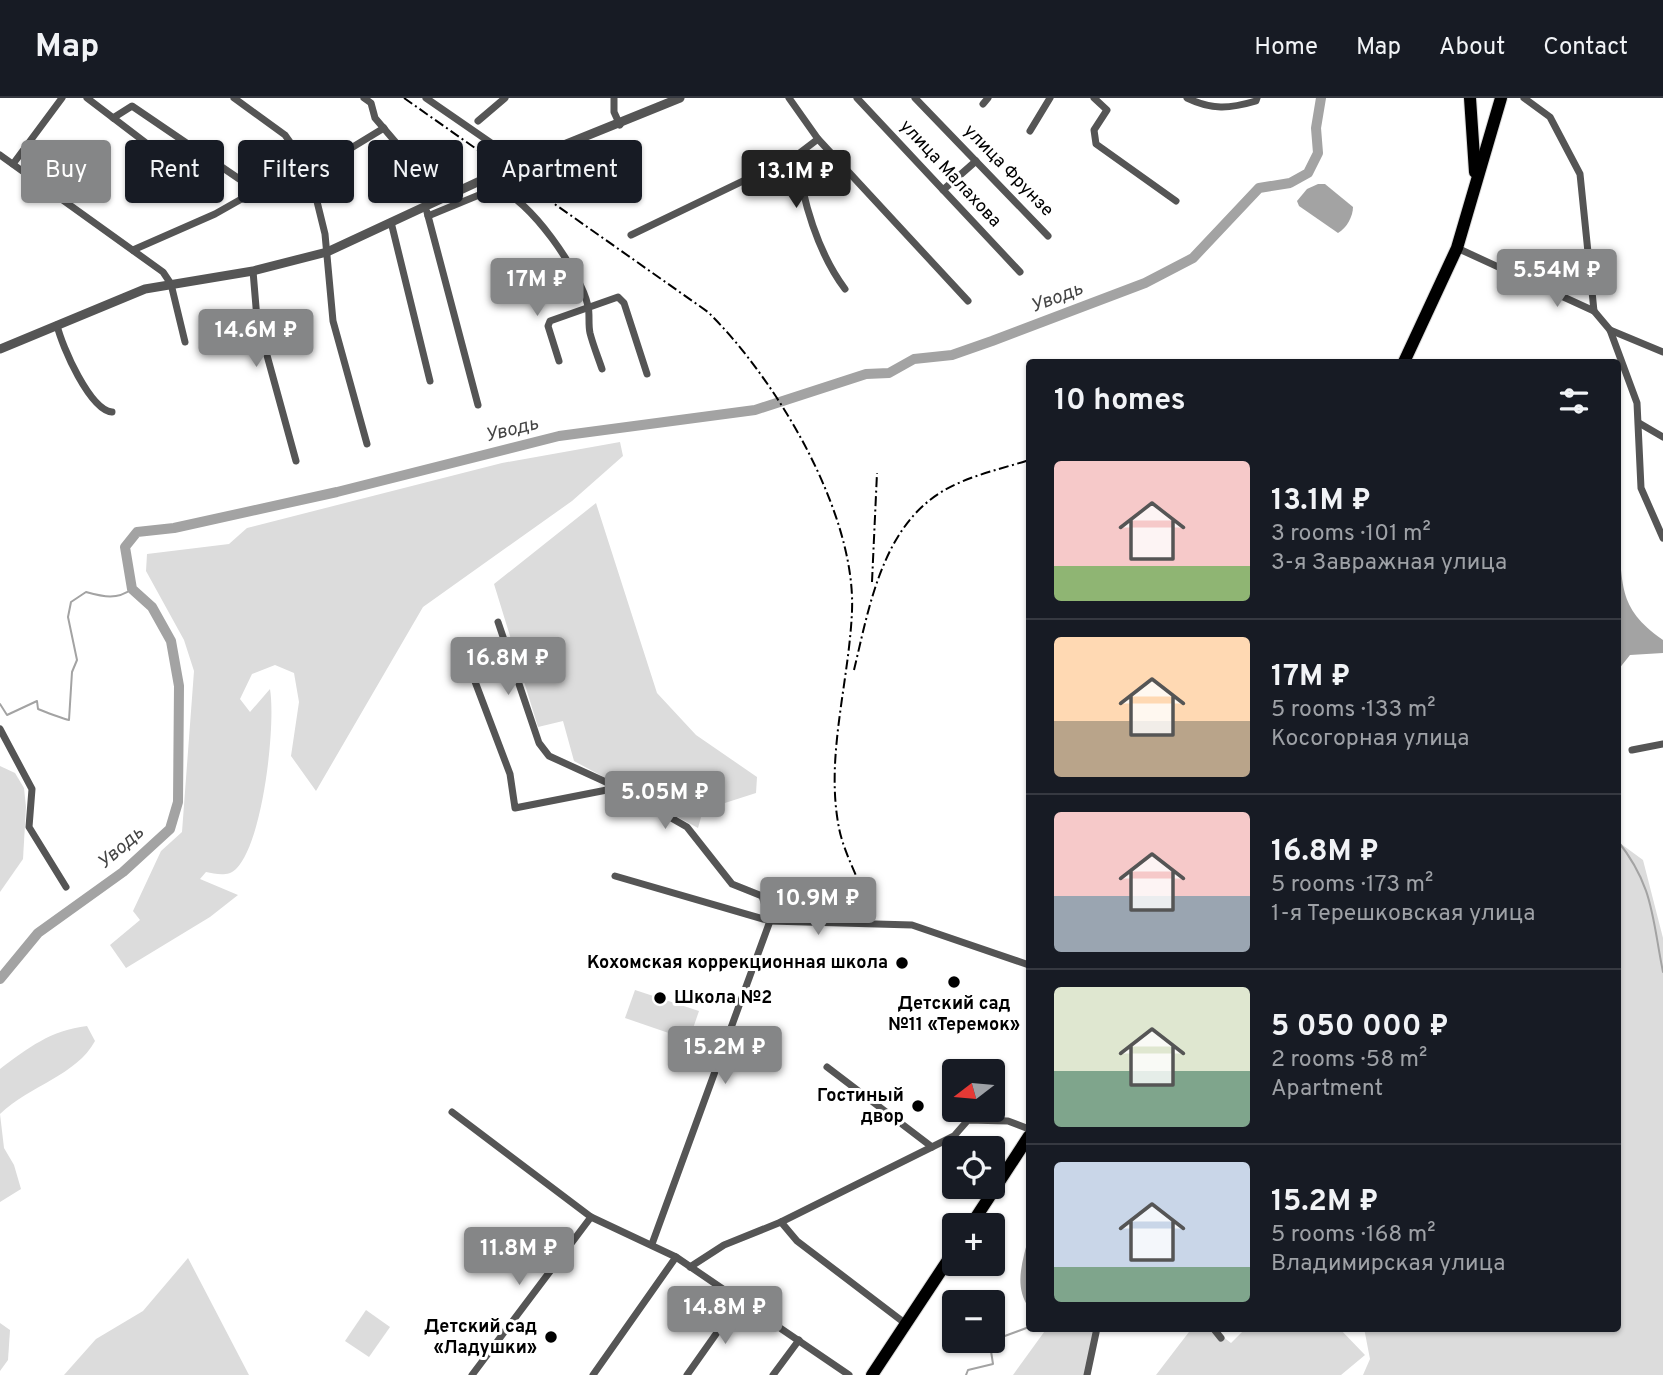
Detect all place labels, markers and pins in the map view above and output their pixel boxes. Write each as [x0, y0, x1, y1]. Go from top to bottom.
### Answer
pin: 13.1M ₽ [731, 150, 861, 210]
pin: 5.54M ₽ [1492, 250, 1622, 309]
pin: 17M ₽ [488, 258, 586, 318]
pin: 14.6M ₽ [191, 310, 321, 369]
pin: 16.8M ₽ [443, 638, 573, 697]
pin: 5.05M ₽ [600, 772, 730, 831]
pin: 10.9M ₽ [753, 878, 883, 937]
place label: Кохомская коррекционная школа [587, 952, 888, 975]
marker: Кохомская коррекционная школа [894, 955, 910, 971]
marker: Детский сад №11 «Теремок» [946, 974, 962, 990]
place label: Школа №2 [674, 987, 772, 1010]
marker: Школа №2 [652, 990, 668, 1006]
place label: Детский сад №11 «Теремок» [888, 993, 1020, 1037]
pin: 15.2M ₽ [660, 1026, 790, 1086]
place label: Гостиный двор [817, 1085, 904, 1129]
marker: Гостиный двор [910, 1098, 926, 1114]
pin: 11.8M ₽ [454, 1228, 584, 1287]
pin: 14.8M ₽ [660, 1286, 790, 1346]
place label: Детский сад «Ладушки» [424, 1316, 537, 1360]
marker: Детский сад «Ладушки» [543, 1329, 559, 1345]

